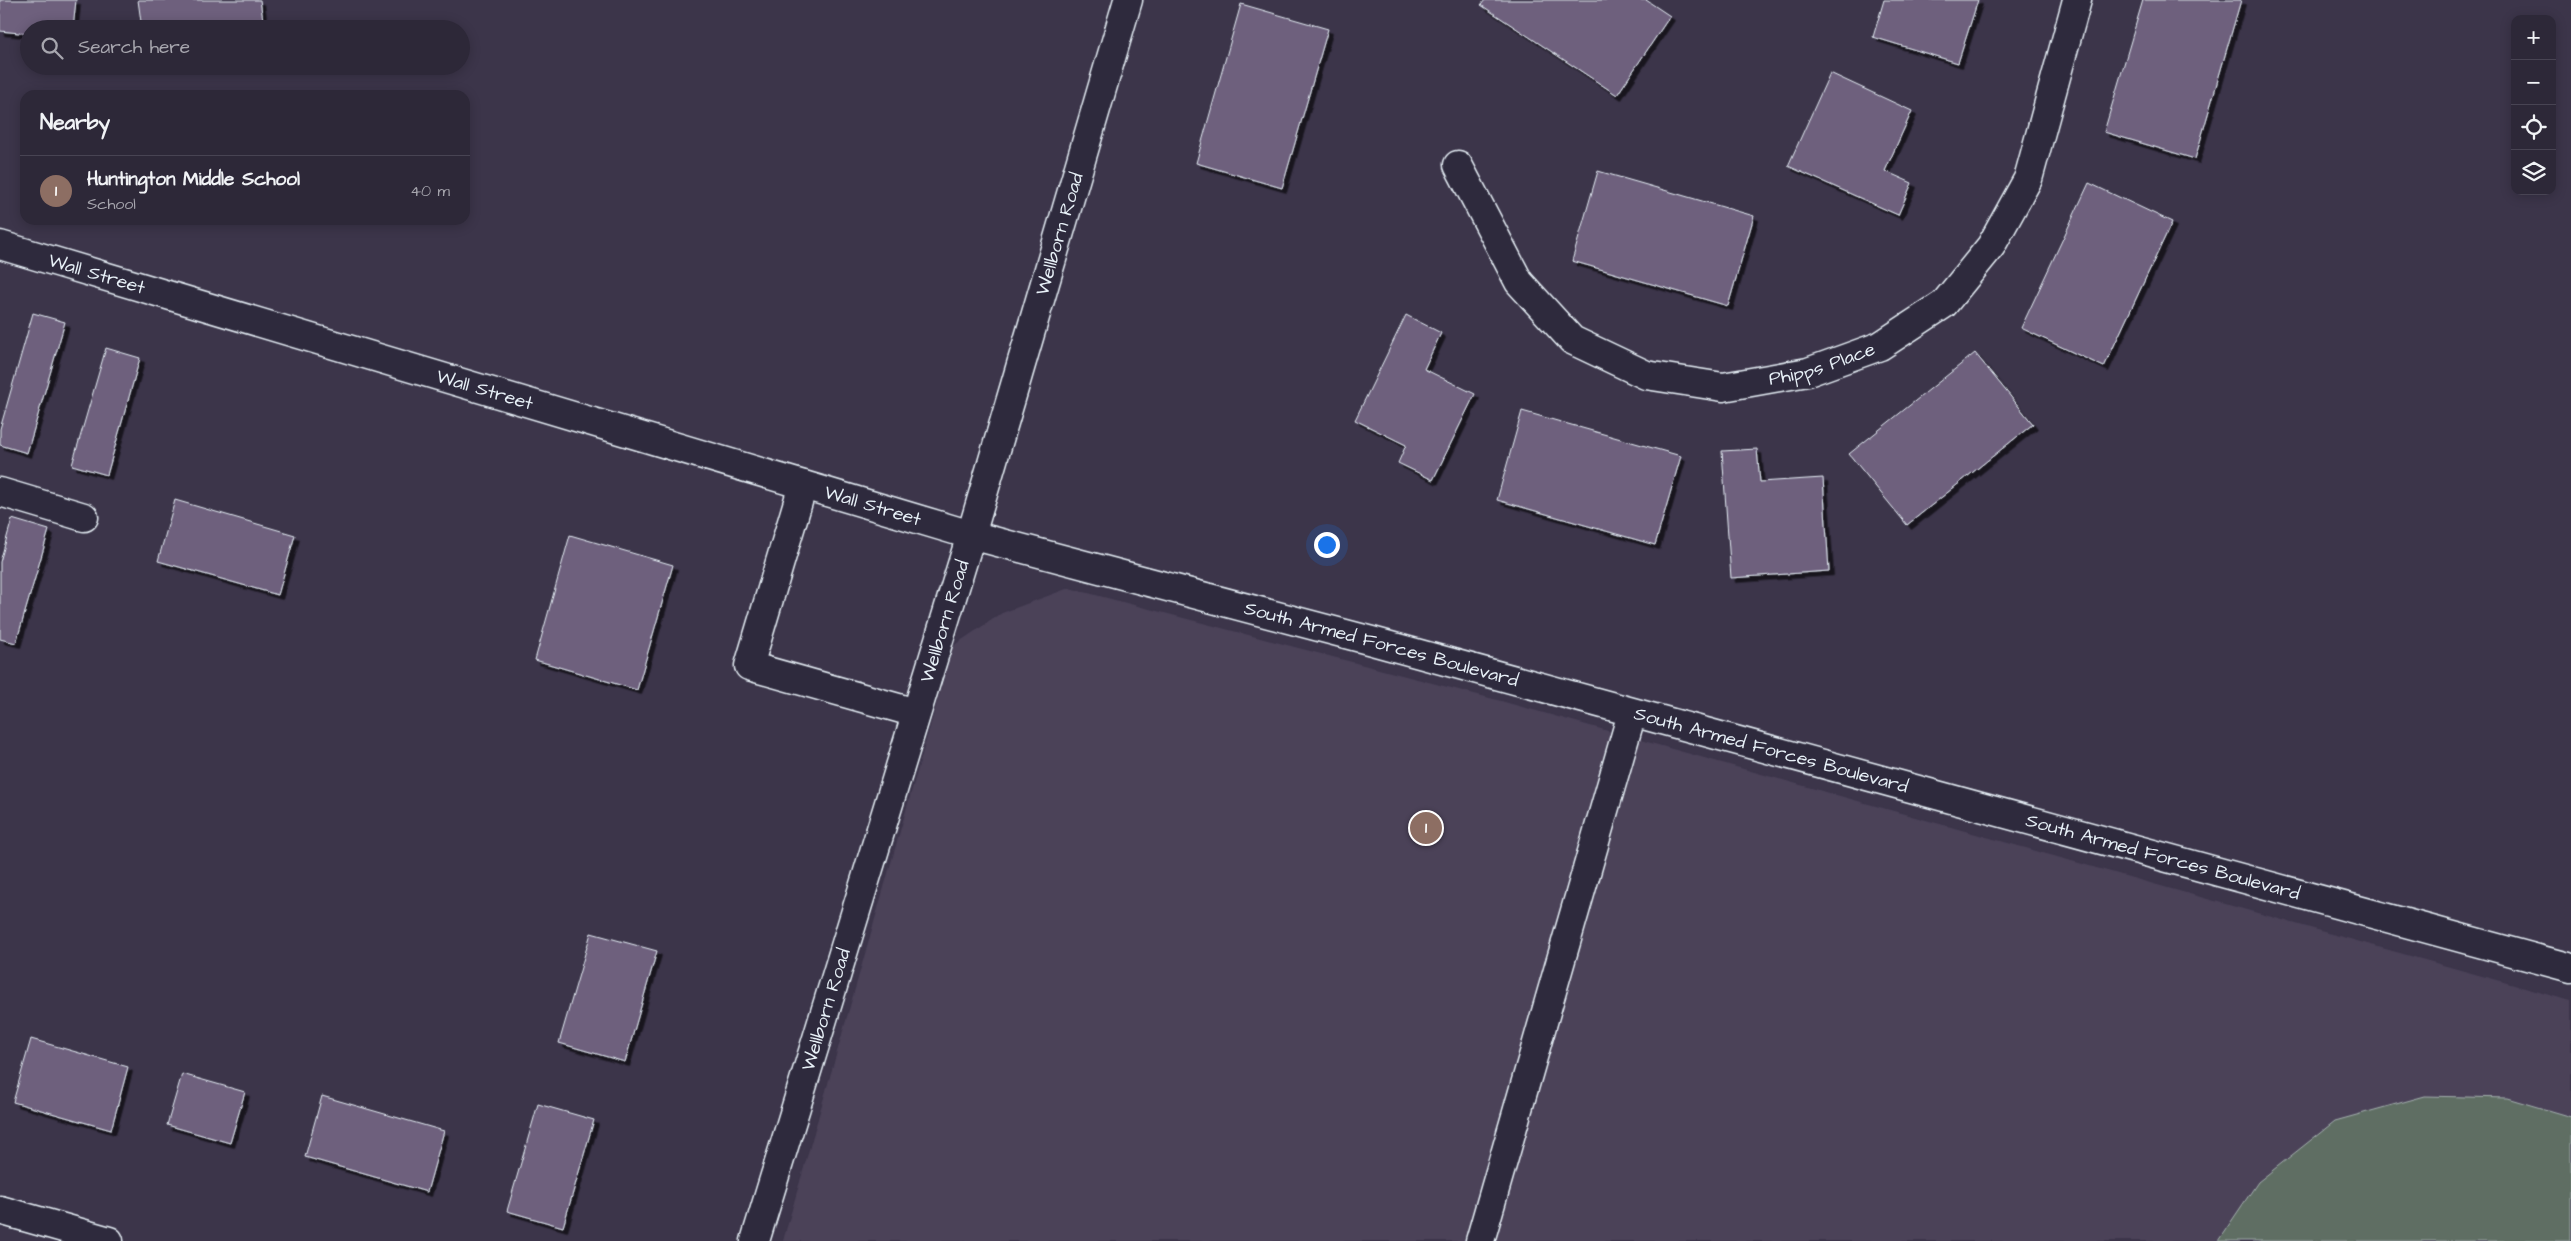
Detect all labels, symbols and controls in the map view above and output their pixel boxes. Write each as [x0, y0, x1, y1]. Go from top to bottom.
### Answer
map controls [2511, 15, 2556, 195]
button: + [2511, 15, 2556, 60]
search box [20, 20, 470, 75]
icon: search [38, 34, 66, 62]
text: Search here [78, 34, 190, 61]
button: − [2511, 60, 2556, 105]
button: locate [2511, 105, 2556, 150]
text: Nearby [40, 108, 110, 137]
button: layers [2511, 150, 2556, 195]
text: Huntington Middle School [87, 166, 300, 193]
street label: Wellborn Road [1029, 169, 1090, 299]
text: 1 [55, 180, 57, 202]
text: 40 m [410, 180, 450, 202]
text: School [87, 193, 136, 215]
street label: Wall Street [45, 247, 149, 301]
street label: Phipps Place [1767, 335, 1879, 392]
street label: Wall Street [433, 363, 537, 417]
street label: Wall Street [821, 478, 925, 533]
your location [1314, 532, 1340, 558]
street label: Wellborn Road [913, 557, 976, 686]
street label: South Armed Forces Boulevard [1241, 594, 1522, 694]
street label: South Armed Forces Boulevard [1631, 700, 1912, 800]
street label: South Armed Forces Boulevard [2023, 806, 2303, 907]
pin: 1 [1410, 809, 1442, 847]
street label: Wellborn Road [794, 945, 857, 1074]

